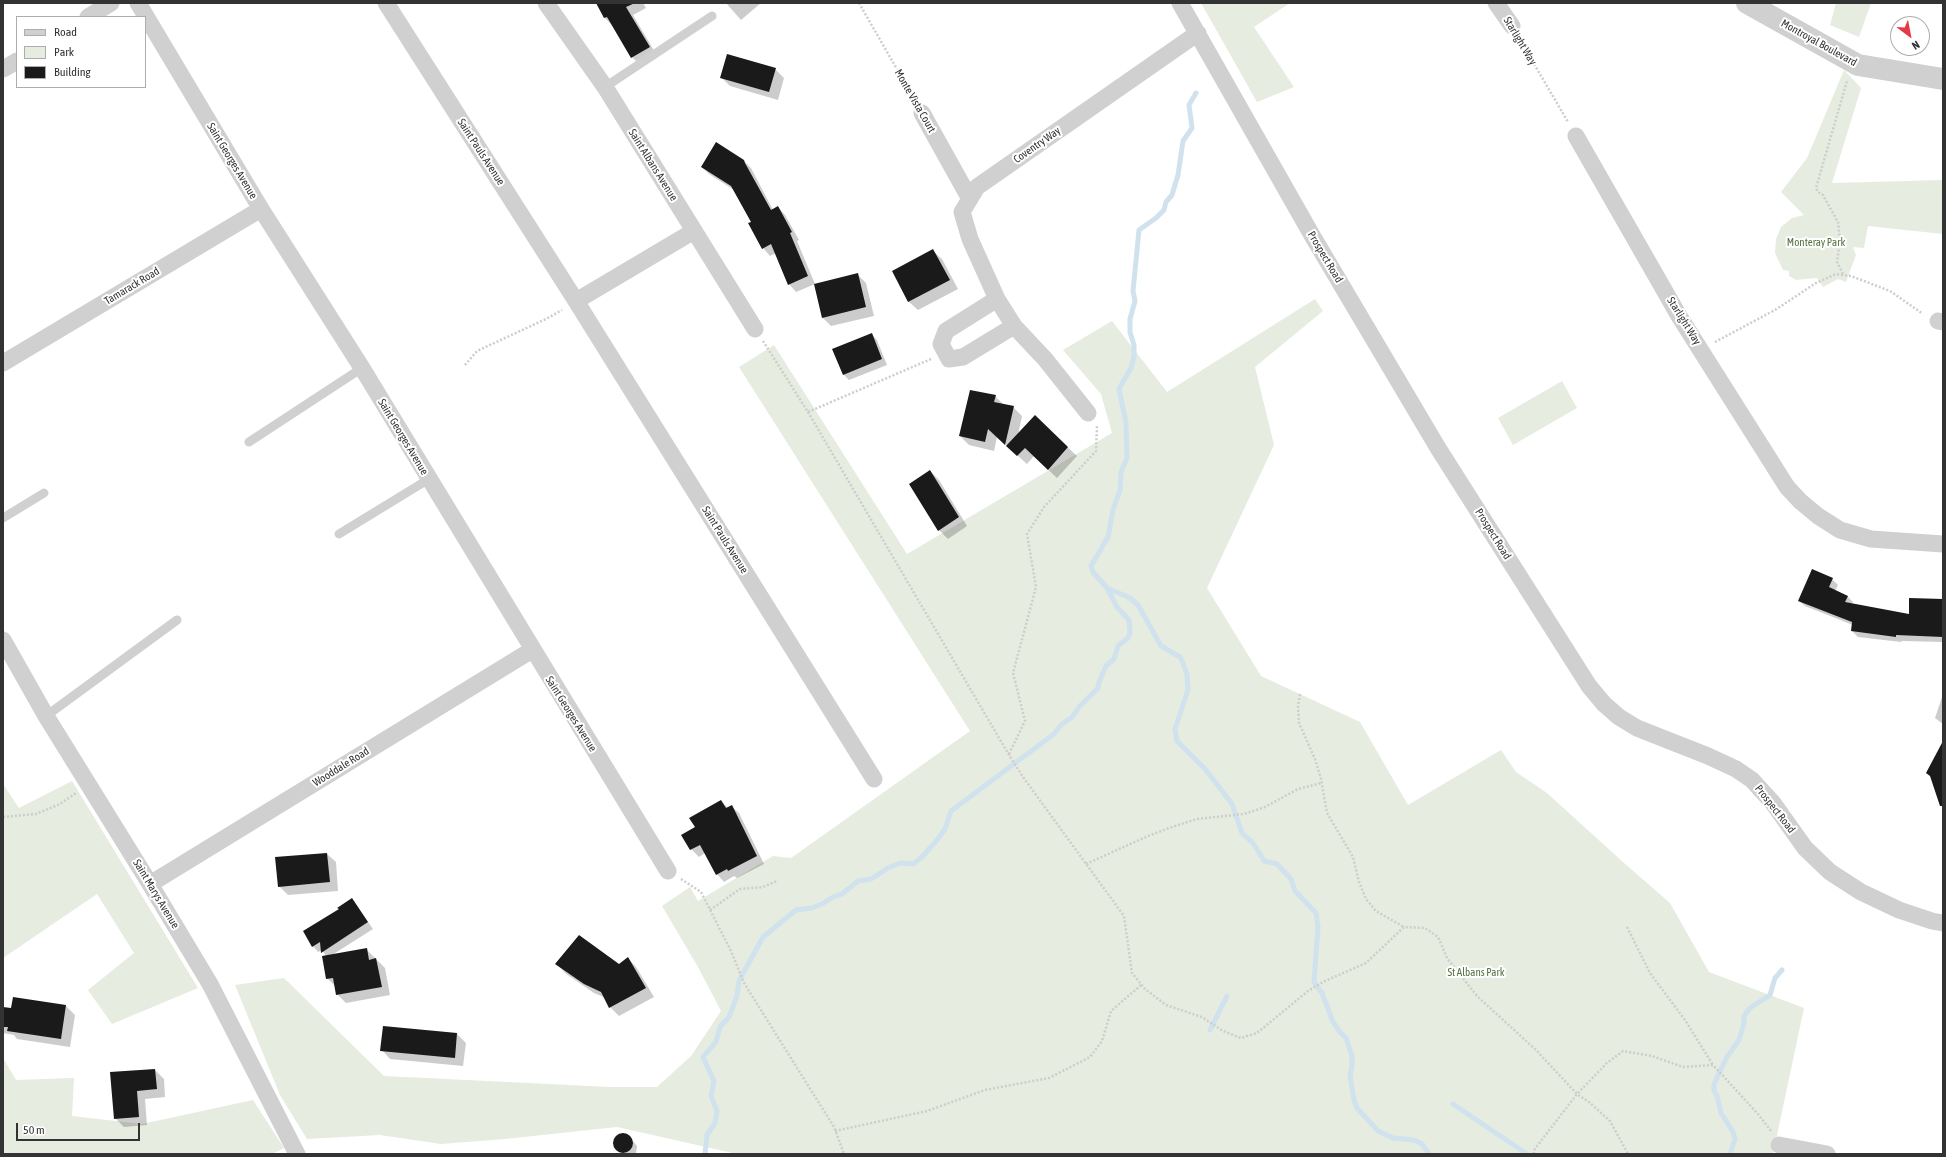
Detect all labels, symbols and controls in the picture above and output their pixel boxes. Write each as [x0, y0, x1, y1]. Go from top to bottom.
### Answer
street label: Starlight Way [1501, 15, 1539, 67]
legend [16, 16, 146, 88]
north arrow [1890, 16, 1930, 56]
street label: Montroyal Boulevard [1779, 17, 1859, 69]
text: Road [54, 25, 77, 39]
text: N [1910, 39, 1922, 52]
text: Park [54, 45, 74, 59]
text: Building [54, 65, 91, 79]
street label: Monte Vista Court [892, 67, 938, 135]
street label: Saint Pauls Avenue [455, 116, 507, 188]
street label: Saint Georges Avenue [204, 121, 260, 201]
street label: Coventry Way [1011, 124, 1063, 166]
street label: Saint Albans Avenue [626, 127, 680, 203]
street label: Prospect Road [1305, 229, 1345, 285]
park label: Monteray Park [1787, 236, 1845, 250]
street label: Tamarack Road [102, 264, 162, 308]
street label: Starlight Way [1664, 295, 1704, 347]
street label: Saint Georges Avenue [375, 397, 431, 477]
street label: Saint Pauls Avenue [699, 504, 751, 576]
street label: Prospect Road [1472, 506, 1514, 562]
street label: Saint Georges Avenue [542, 674, 600, 754]
street label: Wooddale Road [310, 744, 372, 790]
street label: Prospect Road [1752, 782, 1798, 836]
street label: Saint Marys Avenue [130, 857, 182, 931]
park label: St Albans Park [1447, 966, 1505, 980]
scale bar [18, 1115, 142, 1141]
text: 50 m [23, 1123, 45, 1137]

